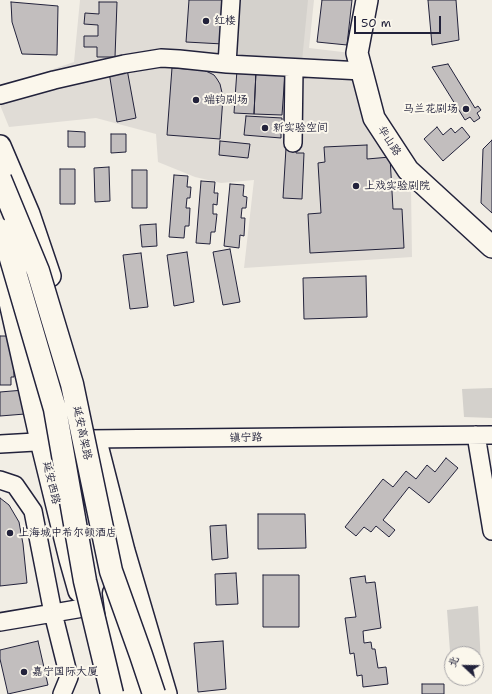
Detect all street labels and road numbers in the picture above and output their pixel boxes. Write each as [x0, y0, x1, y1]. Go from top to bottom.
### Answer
street label: 华山路 [374, 124, 404, 158]
street label: 延安高架路 [70, 405, 94, 461]
street label: 镇宁路 [229, 431, 263, 445]
street label: 延安西路 [40, 460, 62, 506]

